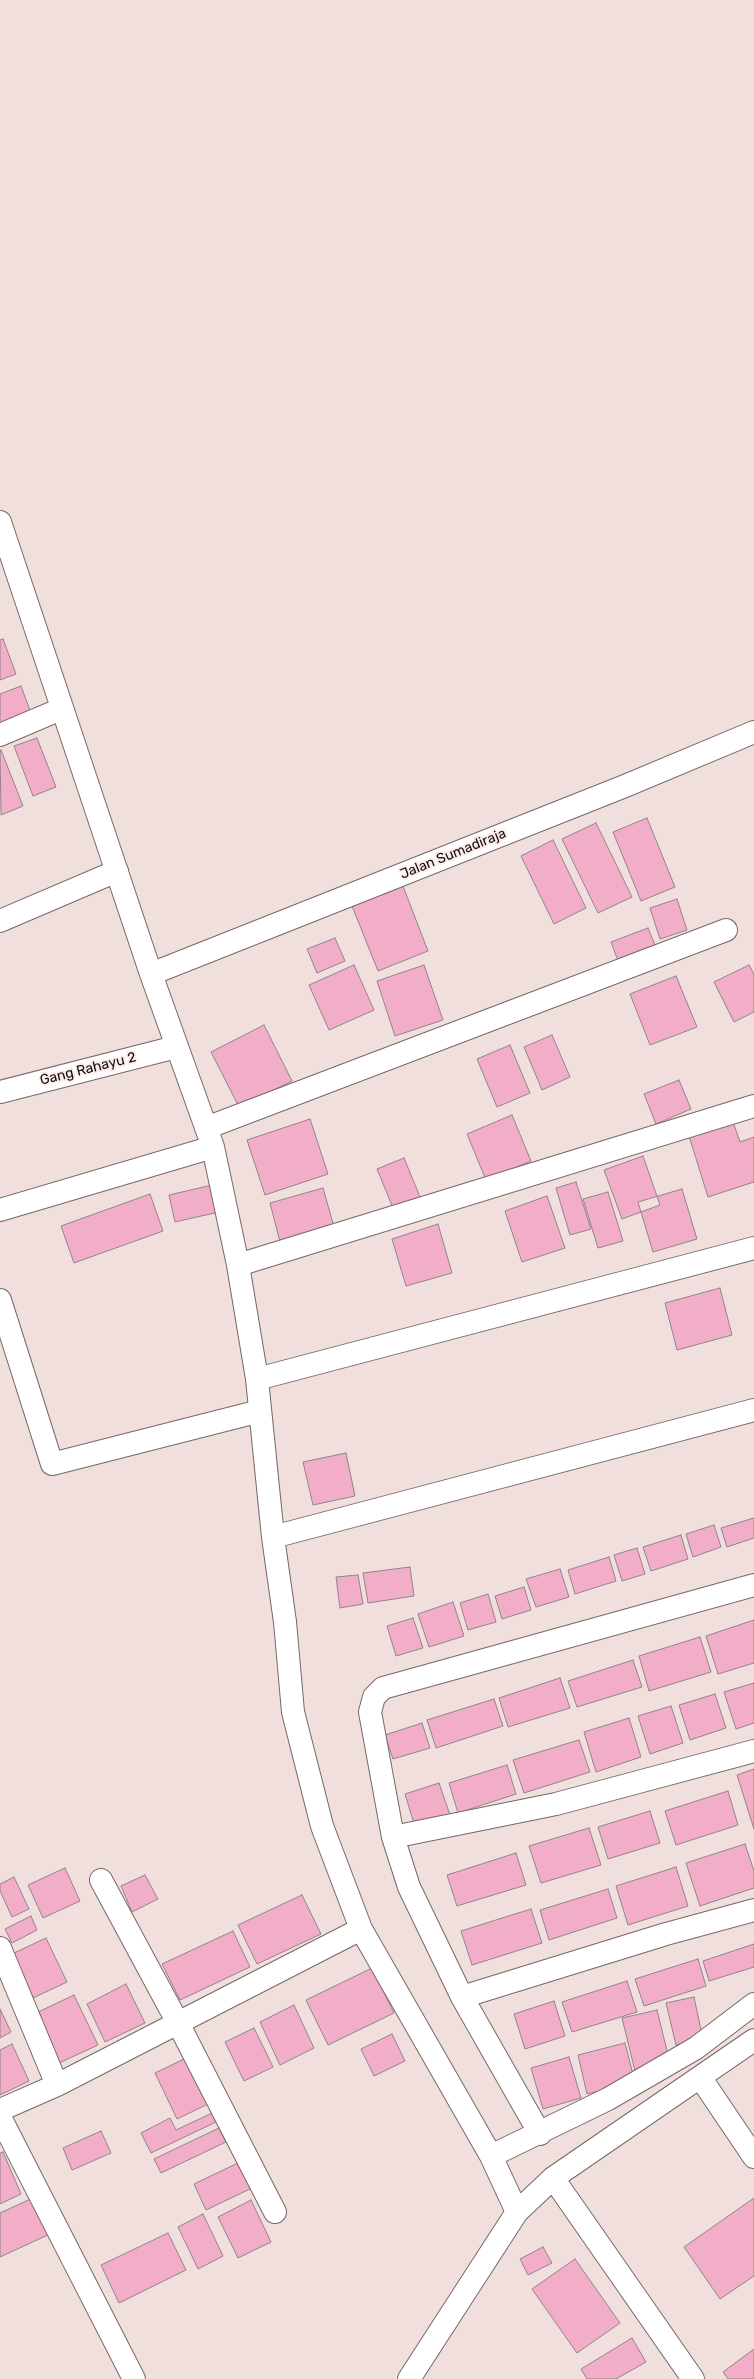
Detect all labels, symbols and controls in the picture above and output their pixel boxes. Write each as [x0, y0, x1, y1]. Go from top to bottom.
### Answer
street label: Jalan Sumadiraja [397, 825, 509, 883]
street label: Gang Rahayu 2 [38, 1049, 138, 1089]

